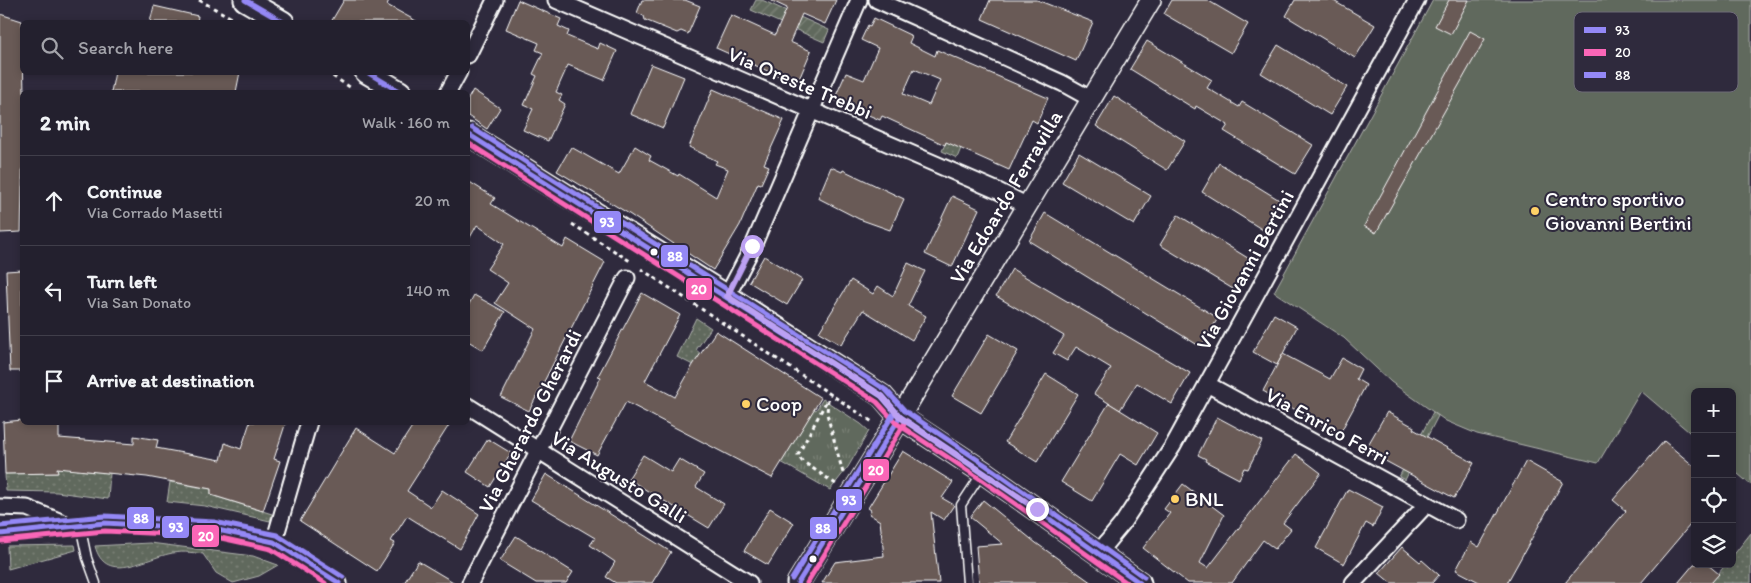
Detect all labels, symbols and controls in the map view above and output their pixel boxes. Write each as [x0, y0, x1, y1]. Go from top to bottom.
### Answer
legend [1574, 12, 1738, 92]
search box [20, 20, 470, 75]
text: 93 [1615, 22, 1630, 39]
icon: search [38, 34, 66, 62]
text: Search here [78, 36, 173, 59]
street label: Via Oreste Trebbi [724, 41, 876, 124]
text: 20 [1615, 44, 1631, 61]
text: 88 [1615, 67, 1631, 84]
street label: Via Edoardo Ferravilla [944, 105, 1067, 288]
text: 2 min [40, 110, 90, 135]
text: Walk · 160 m [362, 113, 450, 132]
text: Continue [87, 180, 162, 203]
street label: Via Giovanni Bertini [1190, 185, 1299, 354]
place label: Centro sportivo Giovanni Bertini [1545, 186, 1692, 235]
icon: ahead [40, 187, 68, 215]
text: 20 m [415, 191, 450, 210]
text: Via Corrado Masetti [87, 203, 223, 222]
marker: Centro sportivo Giovanni Bertini [1529, 205, 1541, 217]
line badge: 93 [593, 210, 622, 234]
text: 93 [600, 214, 615, 231]
route start [741, 235, 764, 258]
line badge: 88 [660, 244, 689, 268]
unlabelled marker [649, 247, 659, 257]
text: 88 [667, 248, 683, 265]
text: Turn left [87, 270, 157, 293]
icon: left [40, 277, 68, 305]
line badge: 20 [685, 277, 713, 301]
text: 140 m [406, 281, 450, 300]
text: 20 [691, 281, 707, 298]
text: Via San Donato [87, 293, 191, 312]
street label: Via Gherardo Gherardi [472, 325, 587, 517]
icon: arrive [40, 367, 68, 395]
text: Arrive at destination [87, 369, 254, 392]
street label: Via Enrico Ferri [1261, 381, 1393, 470]
map controls [1691, 388, 1736, 568]
button: + [1691, 388, 1736, 433]
place label: Coop [756, 391, 802, 416]
marker: Coop [740, 398, 752, 410]
street label: Via Augusto Galli [547, 425, 692, 528]
button: − [1691, 433, 1736, 478]
line badge: 20 [862, 458, 890, 482]
text: 20 [868, 462, 884, 479]
button: locate [1691, 478, 1736, 523]
place label: BNL [1185, 486, 1224, 511]
line badge: 93 [835, 488, 863, 512]
text: 93 [842, 492, 857, 509]
marker: BNL [1169, 493, 1181, 505]
route end [1026, 498, 1049, 521]
line badge: 88 [126, 506, 155, 530]
text: 88 [133, 510, 149, 527]
line badge: 93 [161, 515, 190, 539]
line badge: 88 [809, 516, 838, 540]
text: 93 [169, 519, 184, 536]
text: 88 [815, 520, 831, 537]
button: layers [1691, 523, 1736, 568]
line badge: 20 [191, 524, 220, 548]
text: 20 [198, 528, 214, 545]
unlabelled marker [808, 554, 818, 564]

